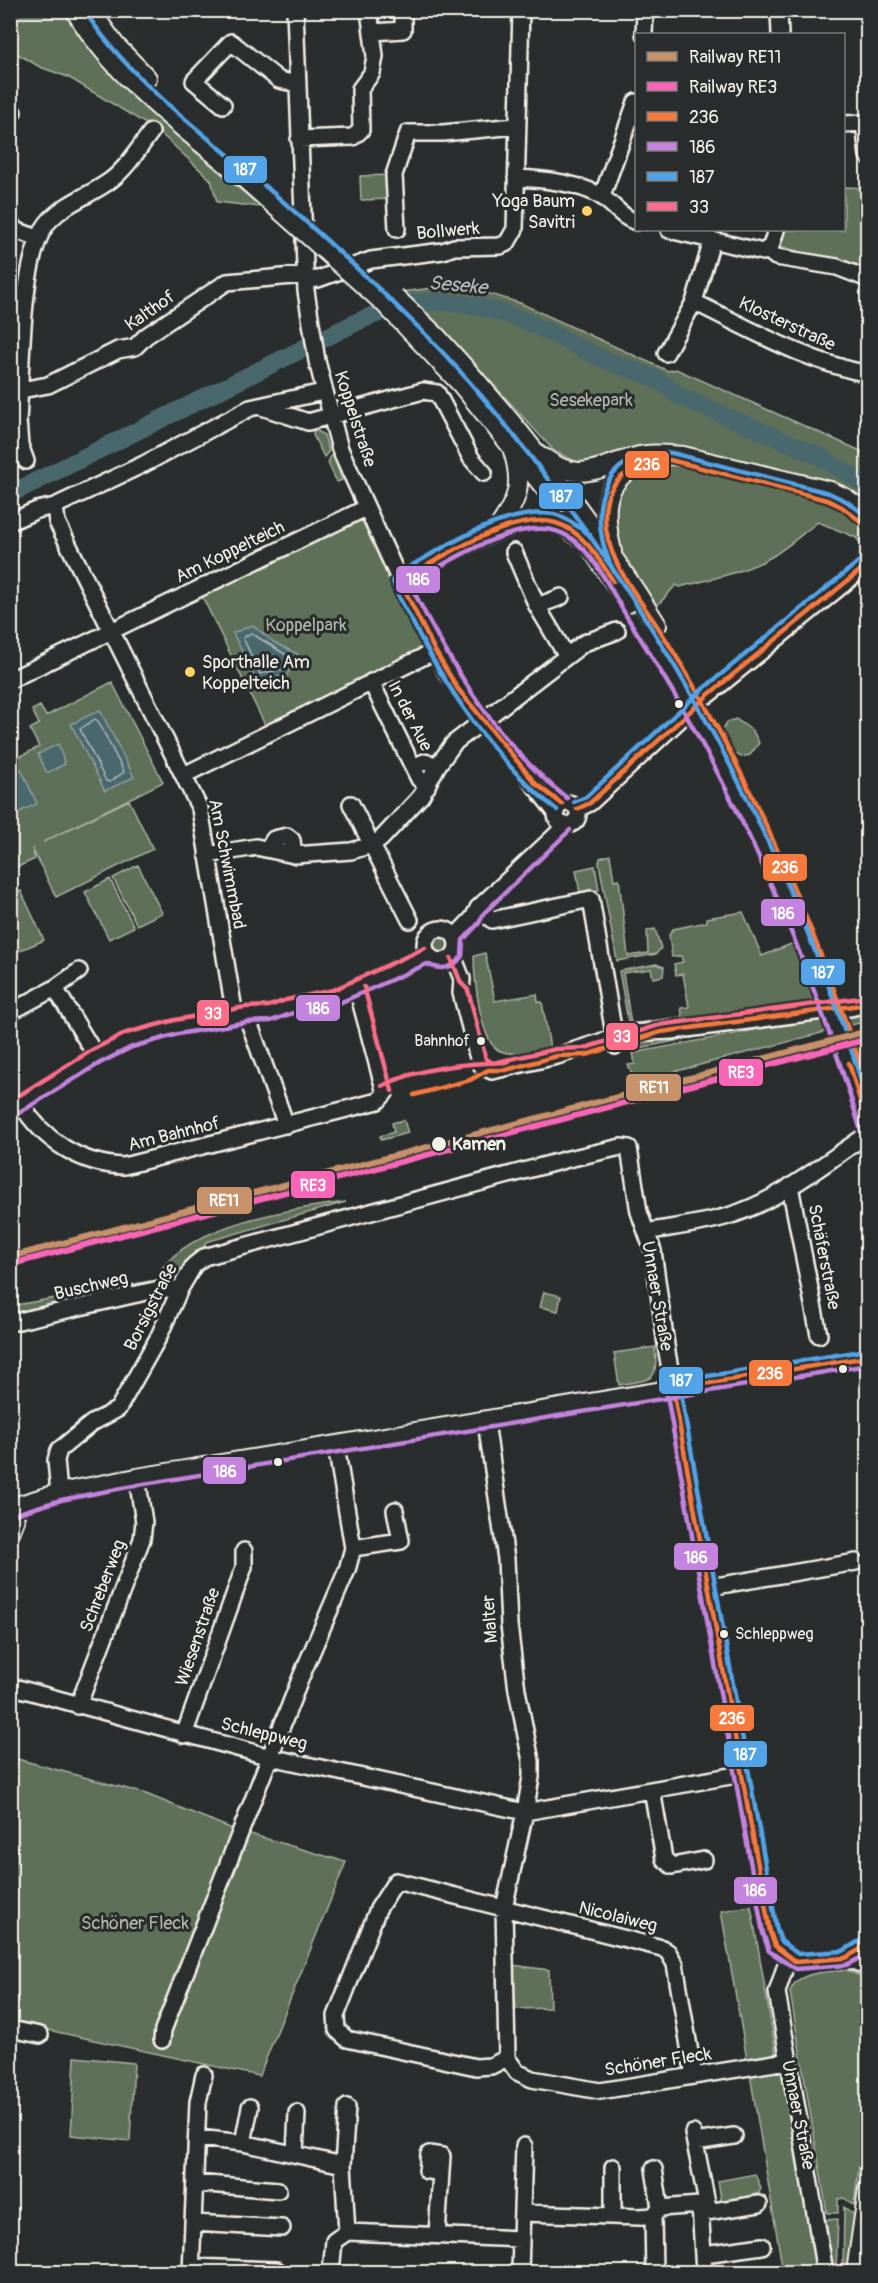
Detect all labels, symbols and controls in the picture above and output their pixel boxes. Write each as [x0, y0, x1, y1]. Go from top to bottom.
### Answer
legend [635, 33, 845, 231]
text: Railway RE11 [689, 46, 781, 69]
text: Railway RE3 [689, 76, 777, 99]
text: 236 [689, 106, 719, 129]
text: 186 [689, 136, 716, 159]
line badge: 187 [223, 155, 268, 184]
text: 187 [234, 160, 257, 180]
text: 187 [689, 166, 715, 189]
place label: Yoga Baum Savitri [491, 190, 575, 234]
text: 33 [689, 196, 709, 219]
marker: Yoga Baum Savitri [580, 204, 594, 218]
street label: Bollwerk [415, 217, 481, 245]
water label: Seseke [428, 270, 490, 300]
street label: Kalthof [120, 285, 180, 337]
street label: Klosterstraße [735, 292, 839, 356]
street label: Koppelstraße [329, 368, 381, 470]
park label: Sesekepark [549, 389, 633, 412]
line badge: 236 [624, 450, 670, 479]
text: 236 [634, 455, 660, 475]
line badge: 187 [538, 482, 584, 510]
text: 187 [550, 487, 573, 507]
street label: Am Koppelteich [171, 516, 289, 588]
line badge: 186 [395, 565, 441, 594]
text: 186 [406, 570, 430, 590]
park label: Koppelpark [265, 614, 347, 637]
place label: Sporthalle Am Koppelteich [202, 651, 310, 695]
marker: Sporthalle Am Koppelteich [183, 665, 197, 679]
street label: In der Aue [382, 677, 438, 755]
unlabelled marker [673, 698, 685, 710]
street label: Am Schwimmbad [203, 797, 251, 931]
line badge: 236 [762, 853, 808, 882]
text: 236 [772, 858, 798, 878]
line badge: 186 [760, 898, 806, 927]
text: 186 [771, 904, 795, 924]
line badge: 187 [800, 958, 846, 986]
text: 187 [812, 963, 835, 983]
line badge: 186 [295, 994, 341, 1022]
line badge: 33 [196, 999, 230, 1027]
text: 186 [306, 999, 330, 1019]
text: 33 [204, 1004, 222, 1024]
line badge: 33 [605, 1022, 639, 1051]
text: 33 [613, 1027, 631, 1047]
place label: Bahnhof [414, 1031, 470, 1051]
marker: Bahnhof [475, 1035, 487, 1047]
line badge: RE3 [718, 1058, 764, 1087]
text: RE3 [728, 1063, 754, 1083]
line badge: RE11 [625, 1073, 682, 1102]
text: RE11 [639, 1078, 669, 1098]
street label: Am Bahnhof [126, 1111, 223, 1157]
place label: Kamen [452, 1133, 506, 1156]
marker: Kamen [430, 1135, 448, 1153]
line badge: RE3 [290, 1170, 336, 1199]
text: RE3 [300, 1176, 326, 1196]
line badge: RE11 [196, 1186, 253, 1215]
text: RE11 [209, 1191, 239, 1211]
street label: Schäferstraße [803, 1202, 846, 1312]
street label: Unnaer Straße [636, 1239, 678, 1353]
street label: Borsigstraße [119, 1259, 183, 1355]
street label: Buschweg [52, 1266, 130, 1306]
line badge: 236 [748, 1359, 793, 1387]
unlabelled marker [837, 1363, 849, 1375]
text: 236 [757, 1364, 783, 1384]
line badge: 187 [658, 1366, 704, 1395]
text: 187 [670, 1371, 693, 1391]
line badge: 186 [202, 1456, 247, 1485]
unlabelled marker [272, 1456, 284, 1468]
text: 186 [213, 1462, 237, 1482]
street label: Schreberweg [75, 1536, 131, 1636]
line badge: 186 [673, 1542, 719, 1571]
text: 186 [684, 1548, 708, 1568]
street label: Wiesenstraße [170, 1585, 226, 1689]
street label: Malter [477, 1594, 503, 1644]
place label: Schleppweg [735, 1624, 814, 1644]
marker: Schleppweg [718, 1628, 730, 1640]
line badge: 236 [709, 1704, 755, 1732]
text: 236 [719, 1709, 745, 1729]
street label: Schleppweg [218, 1712, 310, 1756]
line badge: 187 [723, 1740, 768, 1768]
text: 187 [734, 1745, 757, 1765]
line badge: 186 [733, 1876, 778, 1905]
text: 186 [743, 1881, 767, 1901]
street label: Nicolaiweg [576, 1896, 660, 1938]
park label: Schöner Fleck [81, 1912, 189, 1935]
street label: Schöner Fleck [603, 2042, 714, 2082]
street label: Unnaer Straße [776, 2058, 820, 2172]

